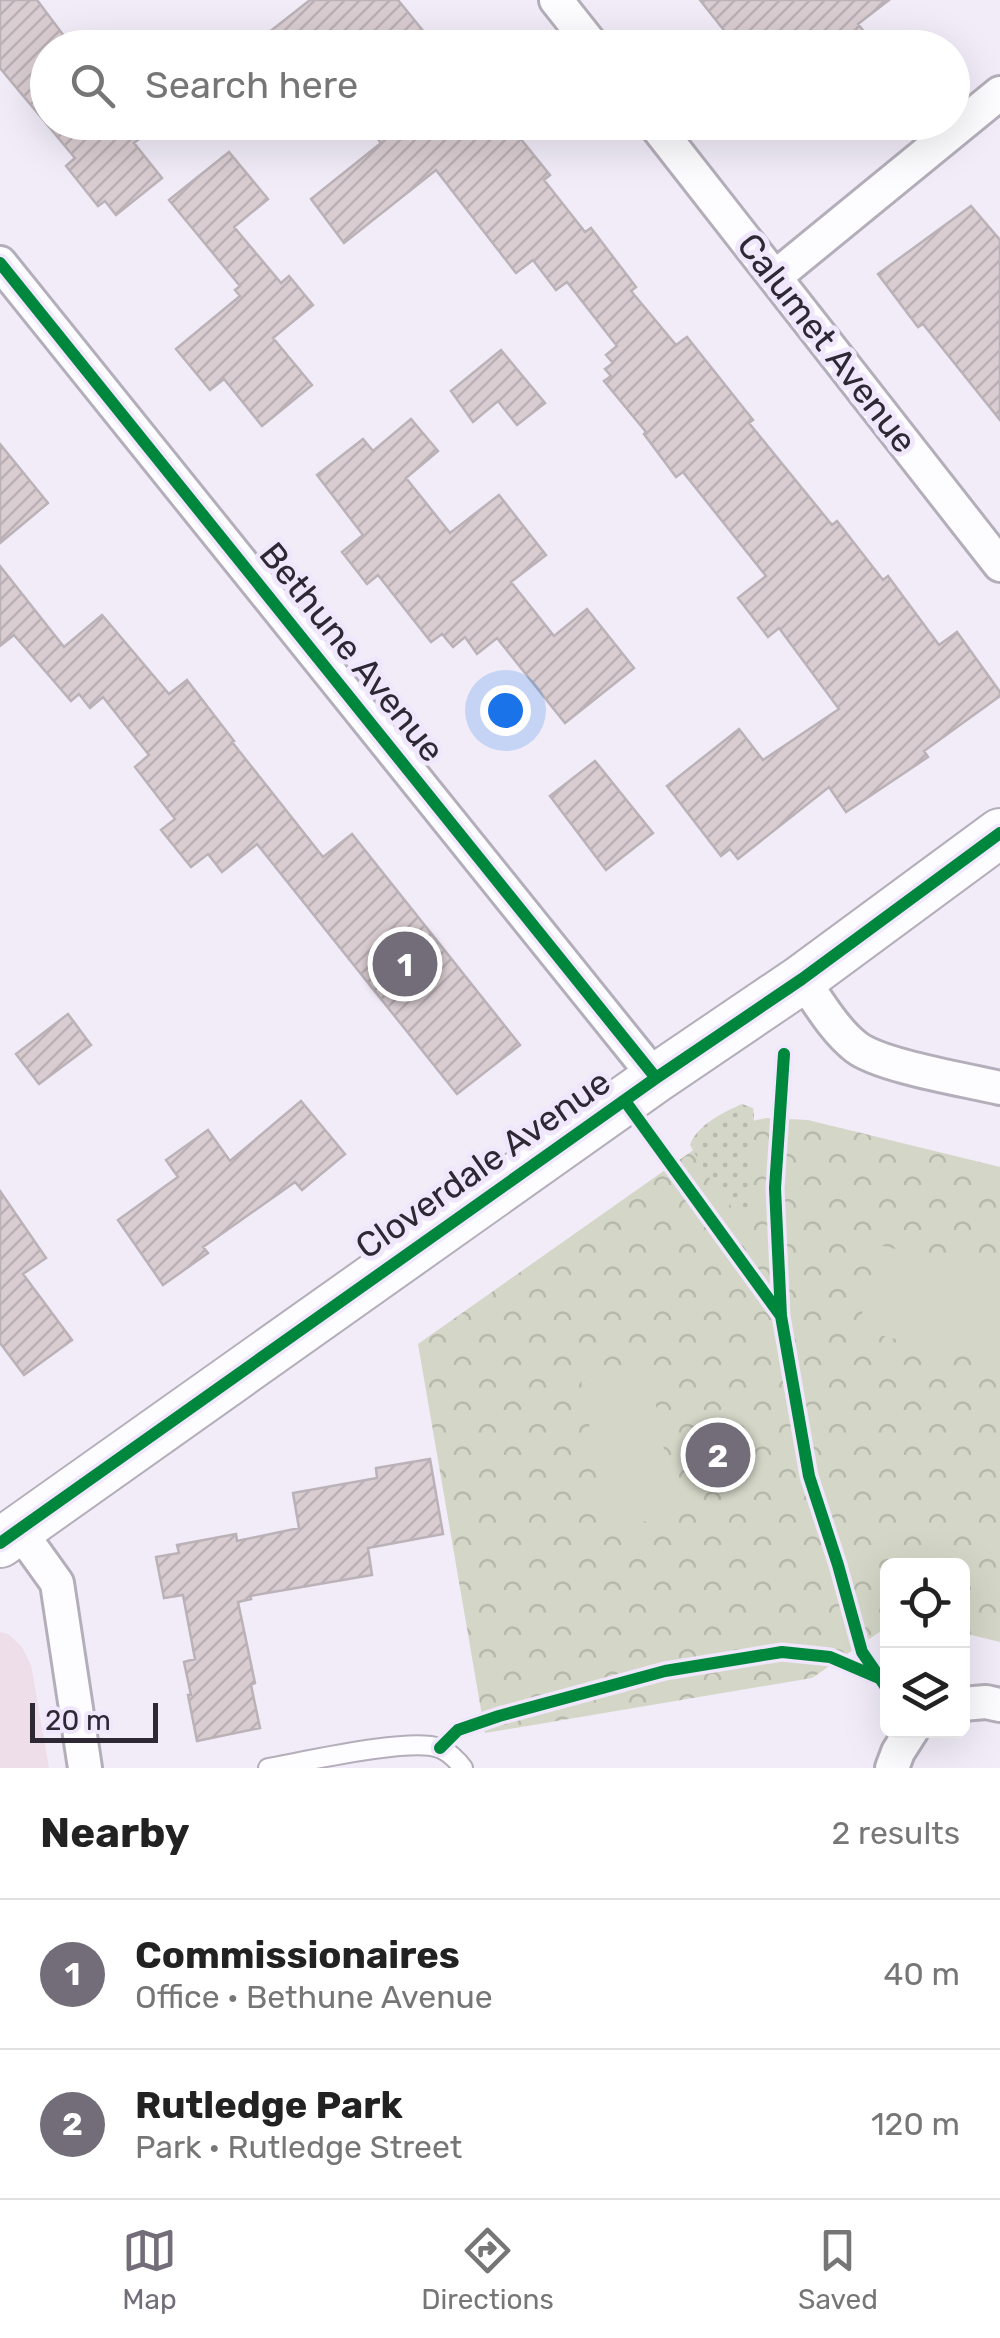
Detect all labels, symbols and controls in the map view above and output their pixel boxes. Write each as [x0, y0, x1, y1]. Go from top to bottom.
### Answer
search box [30, 30, 970, 140]
icon: search [65, 58, 120, 113]
text: Search here [145, 62, 358, 108]
street label: Calumet Avenue [728, 225, 926, 461]
street label: Bethune Avenue [251, 534, 453, 770]
your location [480, 685, 531, 736]
pin: 1 [372, 926, 438, 1002]
street label: Cloverdale Avenue [348, 1060, 618, 1268]
pin: 2 [686, 1418, 750, 1492]
map controls [880, 1558, 970, 1738]
button: locate [880, 1558, 970, 1648]
button: layers [880, 1648, 970, 1738]
scale bar [30, 1698, 158, 1742]
text: 20 m [45, 1704, 111, 1737]
text: Nearby [40, 1808, 190, 1858]
text: 2 results [831, 1814, 960, 1852]
text: Commissionaires [135, 1932, 460, 1978]
text: 1 [65, 1955, 80, 1993]
text: 40 m [884, 1955, 960, 1993]
text: Office · Bethune Avenue [135, 1978, 493, 2016]
text: Rutledge Park [135, 2082, 403, 2128]
text: 2 [62, 2105, 83, 2143]
text: 120 m [871, 2105, 960, 2143]
text: Park · Rutledge Street [135, 2128, 462, 2166]
tab: Map [122, 2223, 177, 2316]
tab: Directions [421, 2223, 554, 2316]
tab: Saved [798, 2223, 878, 2316]

